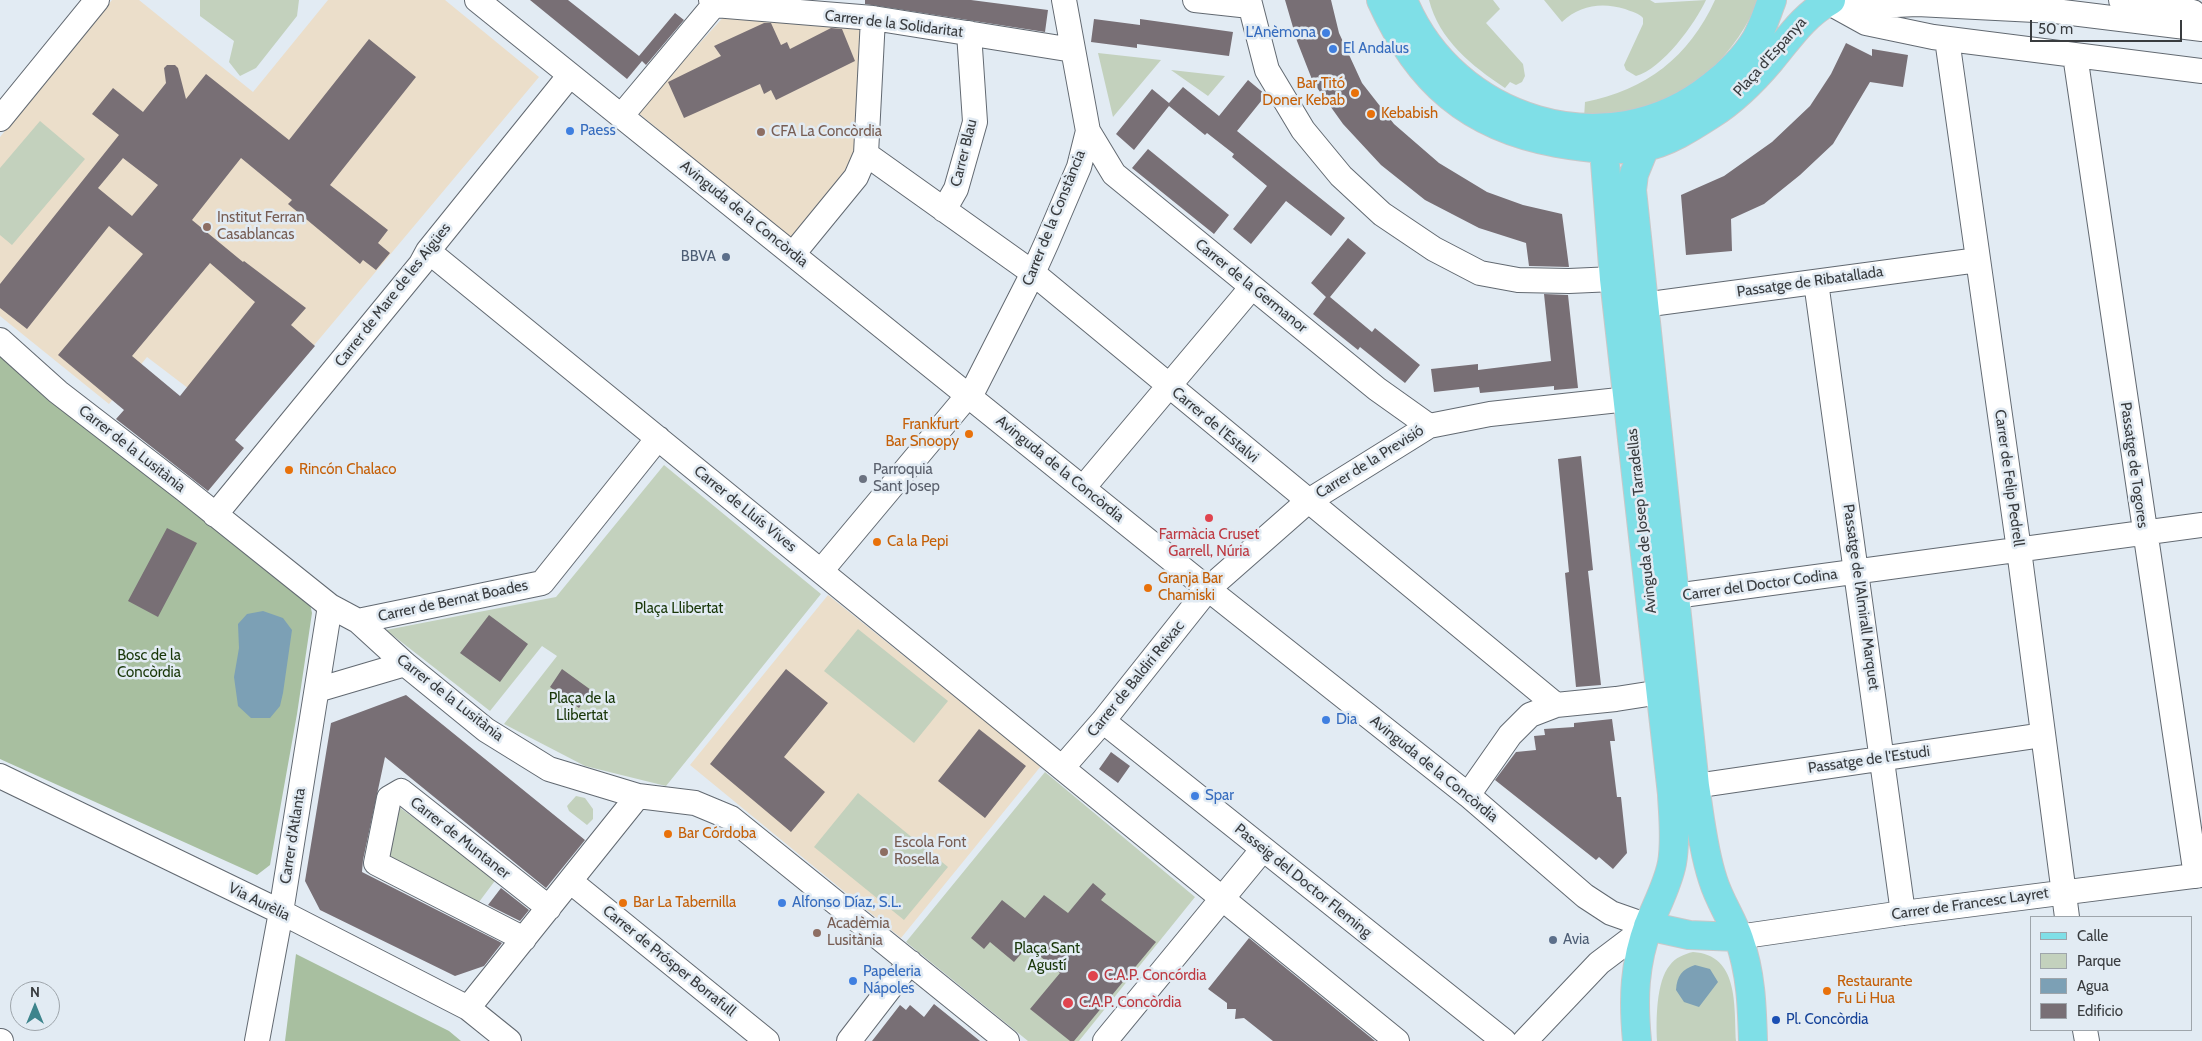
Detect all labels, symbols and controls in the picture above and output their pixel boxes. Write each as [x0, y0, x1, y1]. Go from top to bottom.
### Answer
street label: Carrer de la Solidaritat [824, 7, 964, 41]
scale bar [2032, 10, 2184, 42]
street label: Plaça d'Espanya [1730, 14, 1810, 100]
text: 50 m [2038, 20, 2073, 38]
place label: L'Anèmona [1246, 24, 1316, 42]
marker: L'Anèmona [1320, 27, 1332, 39]
place label: El Andalus [1343, 40, 1409, 58]
marker: El Andalus [1327, 43, 1339, 55]
place label: Bar Titó Doner Kebab [1262, 75, 1345, 110]
marker: Bar Titó Doner Kebab [1349, 87, 1361, 99]
place label: Kebabish [1381, 105, 1438, 123]
marker: Kebabish [1365, 108, 1377, 120]
street label: Carrer Blau [947, 117, 981, 189]
place label: Paess [580, 122, 616, 140]
place label: CFA La Concòrdia [771, 123, 882, 141]
marker: Paess [564, 125, 576, 137]
marker: CFA La Concòrdia [755, 126, 767, 138]
street label: Carrer de la Constància [1019, 148, 1089, 288]
street label: Avinguda de la Concòrdia [676, 157, 812, 271]
place label: Institut Ferran Casablancas [217, 209, 305, 244]
street label: Carrer de Mare de les Aigües [331, 220, 455, 370]
marker: Institut Ferran Casablancas [201, 221, 213, 233]
street label: Carrer de la Germanor [1191, 235, 1311, 337]
place label: BBVA [681, 248, 716, 266]
marker: BBVA [720, 251, 732, 263]
street label: Passatge de Ribatallada [1736, 263, 1884, 301]
street label: Carrer de l'Estalvi [1168, 384, 1262, 466]
street label: Passatge de Togores [2116, 401, 2152, 529]
street label: Carrer de la Lusitània [75, 402, 189, 496]
street label: Carrer de Felip Pedrell [1990, 408, 2028, 548]
street label: Avinguda de la Concòrdia [992, 412, 1128, 526]
place label: Frankfurt Bar Snoopy [885, 416, 959, 451]
street label: Carrer de la Previsió [1313, 422, 1427, 502]
marker: Frankfurt Bar Snoopy [963, 428, 975, 440]
street label: Avinguda de Josep Tarradellas [1623, 428, 1661, 614]
place label: Rincón Chalaco [299, 461, 396, 479]
place label: Parroquia Sant Josep [873, 461, 940, 496]
street label: Carrer de Lluís Vives [690, 462, 800, 556]
marker: Rincón Chalaco [283, 464, 295, 476]
marker: Parroquia Sant Josep [857, 473, 869, 485]
street label: Passatge de l'Almirall Marquet [1839, 503, 1883, 691]
marker: Farmàcia Cruset Garrell, Núria [1203, 512, 1215, 524]
place label: Farmàcia Cruset Garrell, Núria [1159, 526, 1259, 561]
place label: Ca la Pepi [887, 533, 949, 551]
marker: Ca la Pepi [871, 536, 883, 548]
street label: Carrer del Doctor Codina [1681, 565, 1839, 605]
place label: Granja Bar Chamiski [1158, 570, 1223, 605]
street label: Carrer de Bernat Boades [376, 576, 530, 626]
marker: Granja Bar Chamiski [1142, 582, 1154, 594]
park label: Plaça Llibertat [635, 600, 723, 618]
street label: Carrer de Baldiri Reixac [1084, 617, 1188, 741]
park label: Bosc de la Concòrdia [117, 647, 181, 682]
street label: Carrer de la Lusitània [393, 651, 507, 745]
park label: Plaça de la Llibertat [549, 690, 615, 725]
place label: Dia [1336, 711, 1357, 729]
street label: Avinguda de la Concòrdia [1366, 712, 1502, 826]
marker: Dia [1320, 714, 1332, 726]
street label: Passatge de l'Estudi [1807, 743, 1931, 777]
street label: Carrer d'Atlanta [277, 787, 309, 885]
place label: Spar [1205, 787, 1234, 805]
marker: Spar [1189, 790, 1201, 802]
street label: Carrer de Muntaner [406, 793, 514, 883]
street label: Passeig del Doctor Fleming [1231, 820, 1375, 942]
place label: Bar Córdoba [678, 825, 756, 843]
marker: Bar Córdoba [662, 828, 674, 840]
place label: Escola Font Rosella [894, 834, 966, 869]
marker: Escola Font Rosella [878, 846, 890, 858]
street label: Via Aurèlia [225, 879, 293, 925]
street label: Carrer de Francesc Layret [1890, 884, 2050, 924]
place label: Bar La Tabernilla [633, 894, 736, 912]
place label: Alfonso Díaz, S.L. [792, 894, 901, 912]
marker: Bar La Tabernilla [617, 897, 629, 909]
marker: Alfonso Díaz, S.L. [776, 897, 788, 909]
street label: Carrer de Prósper Borrafull [599, 902, 739, 1020]
place label: Acadèmia Lusitània [827, 915, 890, 950]
legend [2030, 916, 2192, 1031]
marker: Acadèmia Lusitània [811, 927, 823, 939]
text: Calle [2077, 927, 2108, 945]
place label: Avia [1563, 931, 1589, 949]
marker: Avia [1547, 934, 1559, 946]
park label: Plaça Sant Agustí [1014, 940, 1080, 975]
text: Parque [2077, 952, 2121, 970]
place label: Papeleria Nápoles [863, 963, 921, 998]
place label: C.A.P. Concórdia [1104, 967, 1206, 985]
marker: C.A.P. Concórdia [1086, 969, 1100, 983]
place label: Restaurante Fu Li Hua [1837, 973, 1913, 1008]
marker: Papeleria Nápoles [847, 975, 859, 987]
text: Agua [2077, 977, 2109, 995]
north arrow [10, 981, 60, 1031]
text: N [30, 983, 40, 1001]
marker: Restaurante Fu Li Hua [1821, 985, 1833, 997]
place label: C.A.P. Concòrdia [1079, 994, 1181, 1012]
marker: C.A.P. Concòrdia [1061, 996, 1075, 1010]
text: Edificio [2077, 1002, 2123, 1020]
place label: Pl. Concòrdia [1786, 1011, 1868, 1029]
marker: Pl. Concòrdia [1770, 1014, 1782, 1026]

